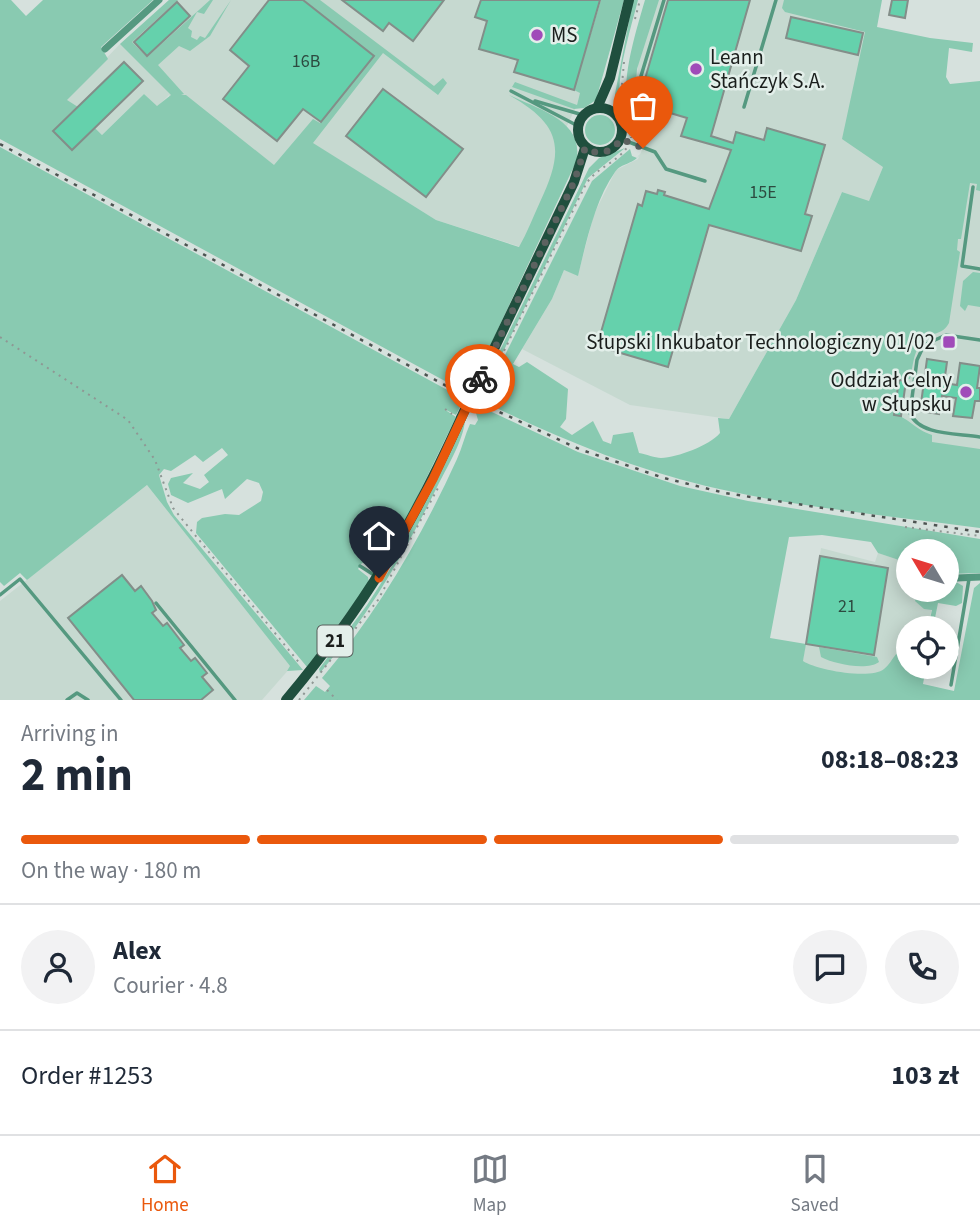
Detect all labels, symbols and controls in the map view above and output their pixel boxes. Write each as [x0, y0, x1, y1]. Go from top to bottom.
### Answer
place label: MS [551, 20, 577, 50]
marker: MS [529, 27, 545, 43]
place label: Leann Stańczyk S.A. [710, 42, 825, 96]
house number: 16B [292, 49, 320, 74]
marker: Leann Stańczyk S.A. [688, 61, 704, 77]
pin [613, 76, 673, 148]
icon: bag [624, 87, 662, 125]
house number: 15E [749, 180, 777, 205]
place label: Słupski Inkubator Technologiczny 01/02 [586, 327, 935, 357]
marker: Słupski Inkubator Technologiczny 01/02 [941, 334, 957, 350]
courier [445, 344, 515, 414]
icon: bike [461, 360, 499, 398]
place label: Oddział Celny w Słupsku [831, 365, 952, 419]
marker: Oddział Celny w Słupsku [958, 384, 974, 400]
pin [349, 506, 409, 578]
icon: home [360, 517, 398, 555]
north arrow [896, 539, 959, 602]
map controls [896, 539, 959, 679]
house number: 21 [838, 594, 856, 619]
button: locate [896, 616, 959, 679]
road number: 21 [318, 626, 352, 656]
text: Arriving in [21, 717, 119, 750]
text: 08:18–08:23 [821, 741, 959, 778]
text: 2 min [21, 743, 133, 808]
text: On the way · 180 m [21, 854, 201, 887]
button: person [21, 930, 95, 1004]
button: chat [793, 930, 867, 1004]
button: phone [885, 930, 959, 1004]
text: Alex [113, 932, 162, 969]
text: Courier · 4.8 [113, 969, 228, 1002]
text: Order #1253 [21, 1057, 153, 1094]
text: 103 zł [891, 1057, 959, 1094]
tab: Home [141, 1150, 189, 1219]
tab: Map [471, 1150, 509, 1219]
tab: Saved [791, 1150, 839, 1219]

